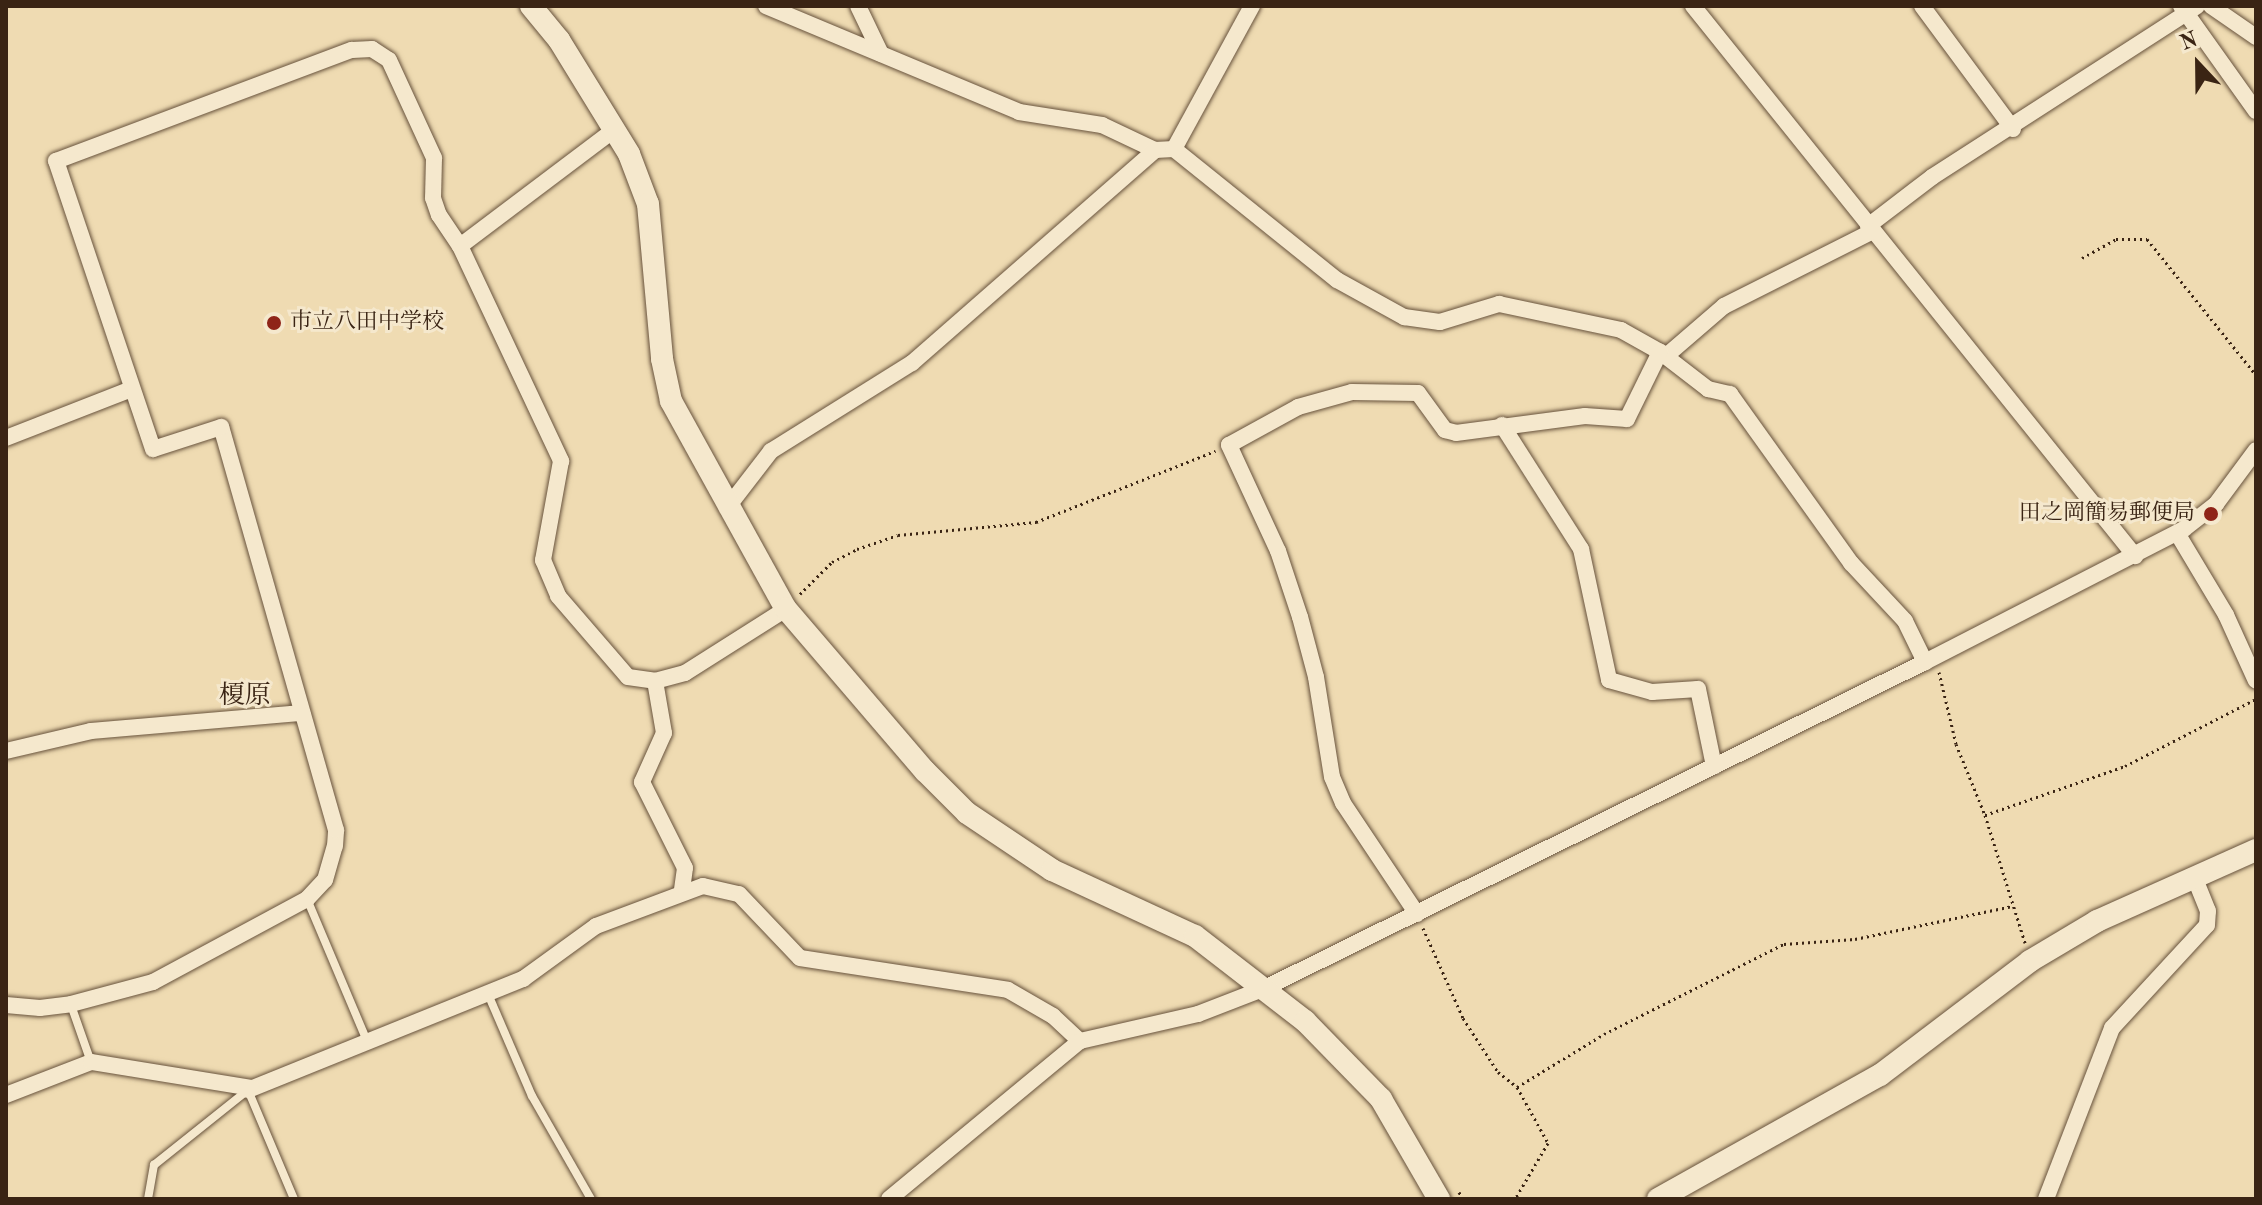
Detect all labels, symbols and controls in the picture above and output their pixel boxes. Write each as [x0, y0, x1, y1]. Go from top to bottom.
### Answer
north arrow [2158, 24, 2238, 104]
text: N [2177, 28, 2201, 55]
place label: 市立八田中学校 [290, 310, 444, 336]
marker: 市立八田中学校 [265, 314, 283, 332]
place label: 田之岡簡易郵便局 [2019, 501, 2195, 527]
marker: 田之岡簡易郵便局 [2202, 505, 2220, 523]
district label: 榎原 [219, 681, 271, 713]

